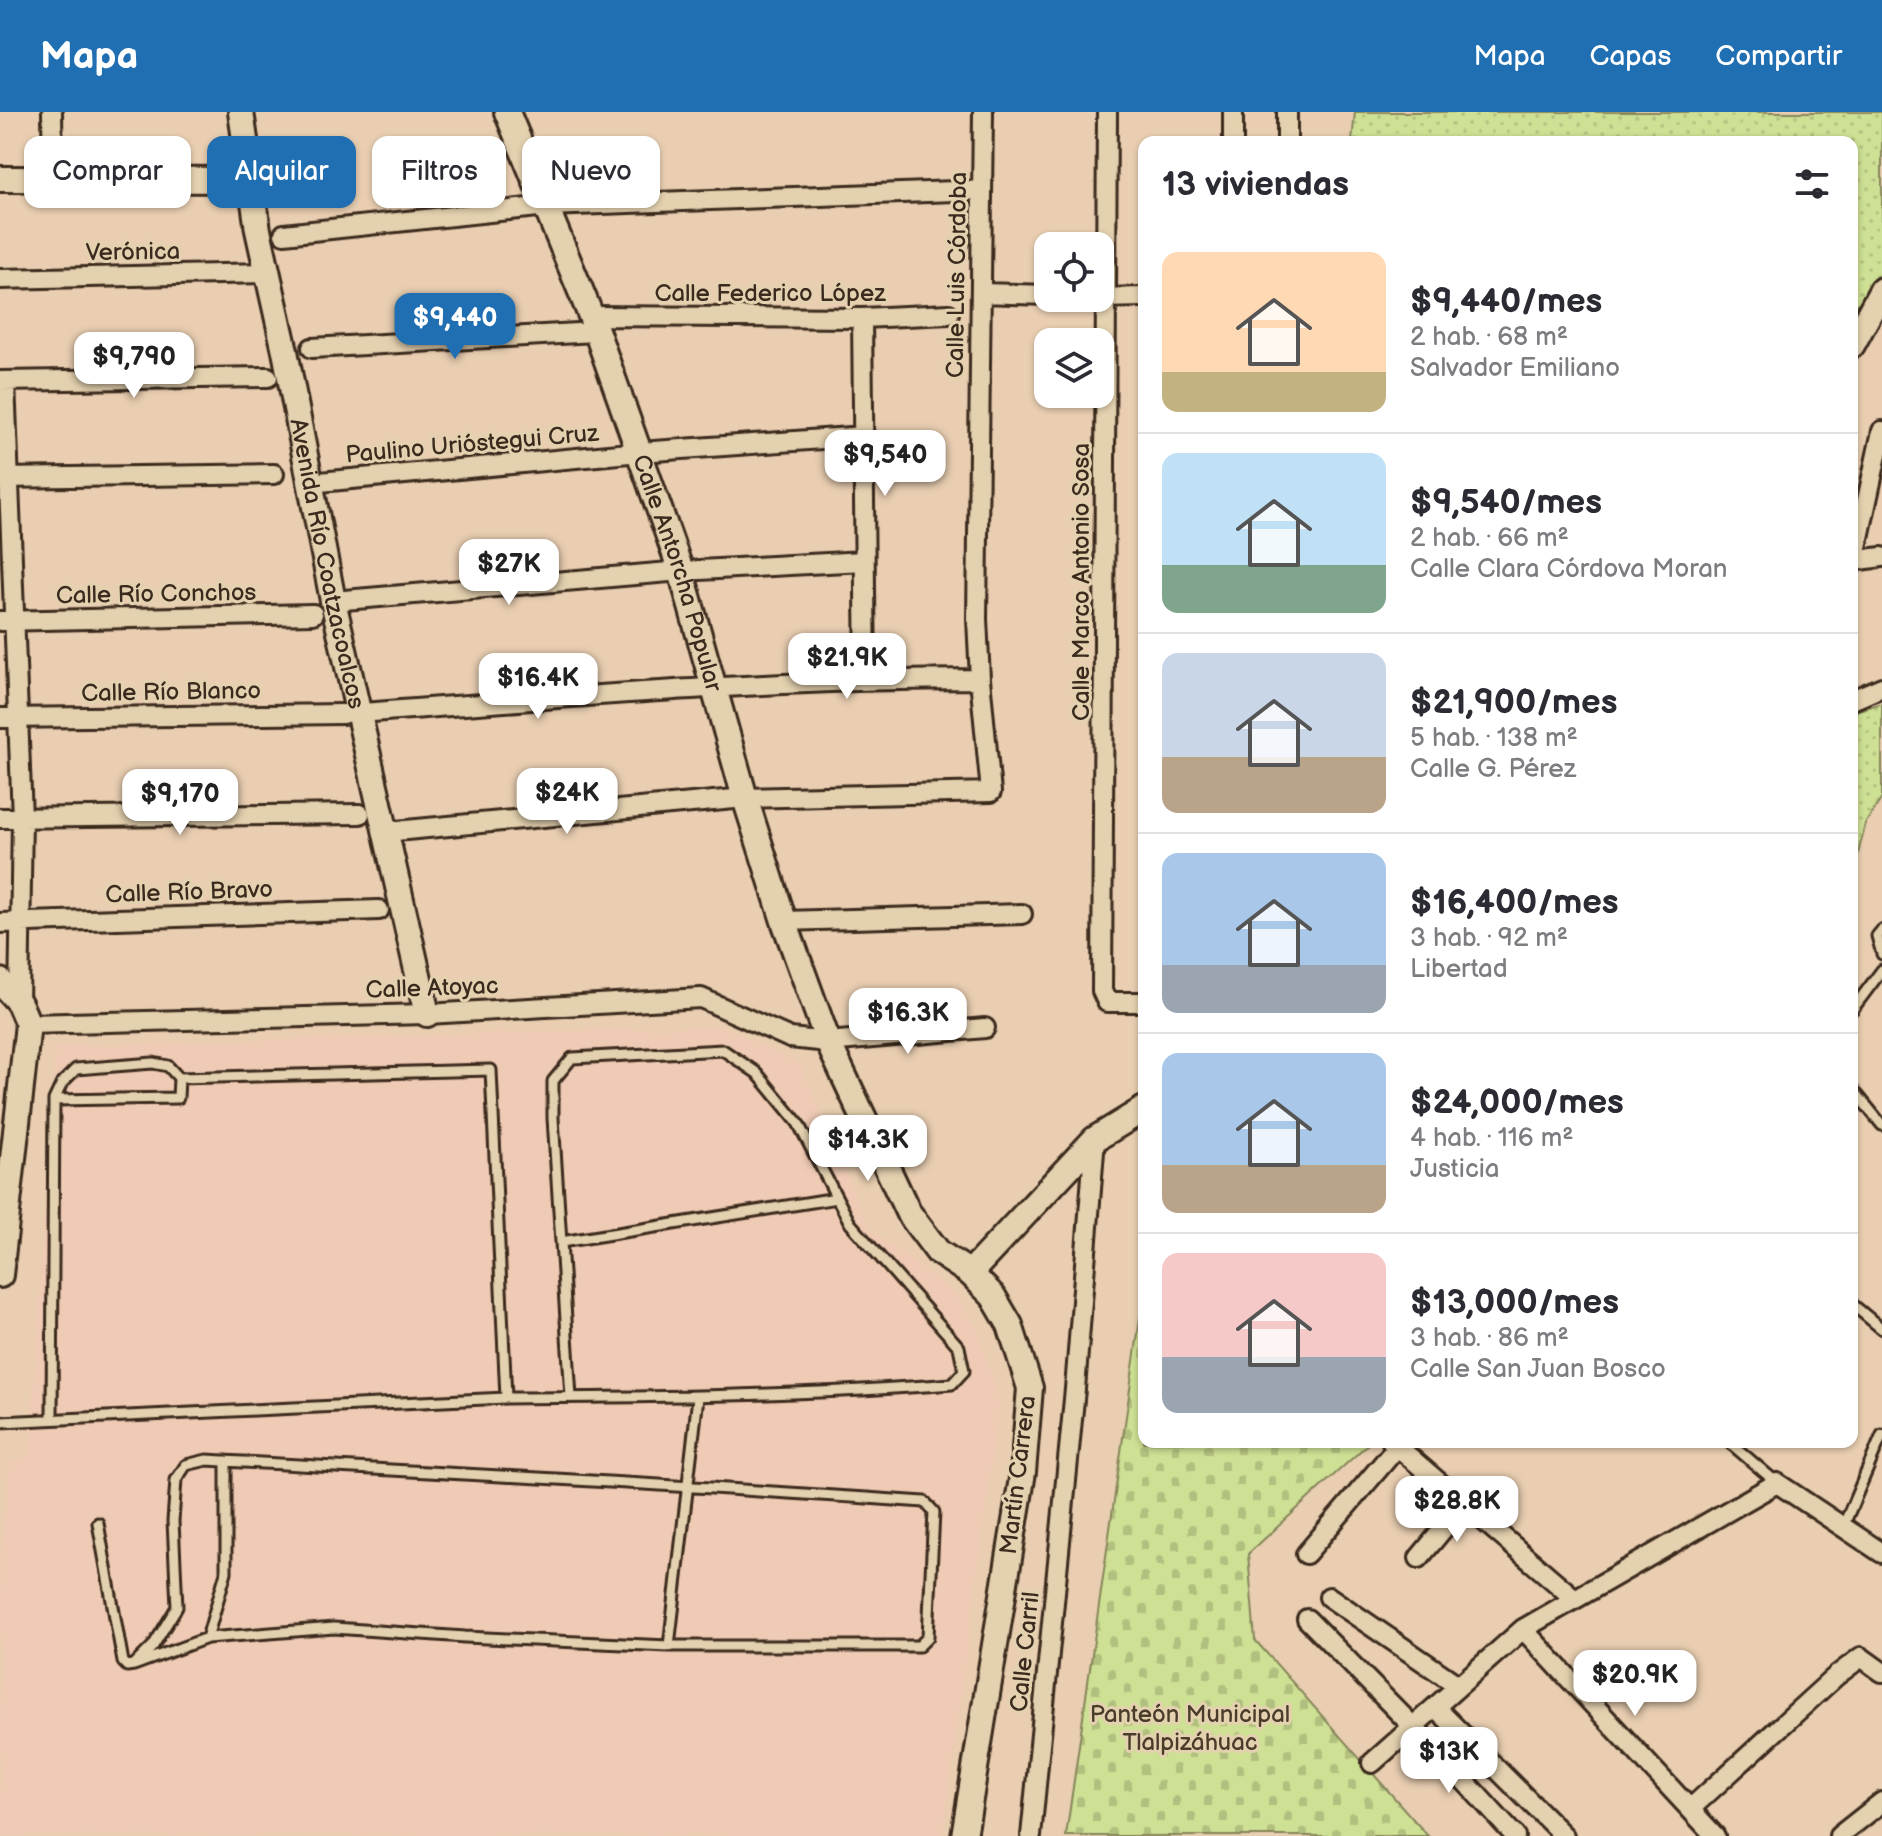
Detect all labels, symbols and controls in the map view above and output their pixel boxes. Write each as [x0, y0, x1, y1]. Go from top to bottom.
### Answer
text: Mapa [40, 34, 138, 79]
text: Mapa [1473, 40, 1546, 73]
text: Capas [1590, 40, 1671, 73]
text: Compartir [1715, 40, 1842, 73]
chip: Comprar [24, 136, 191, 208]
chip: Alquilar [207, 136, 356, 208]
chip: Filtros [372, 136, 506, 208]
chip: Nuevo [522, 136, 660, 208]
icon: filters [1790, 162, 1834, 206]
text: 13 viviendas [1162, 164, 1349, 205]
street label: Calle Luis Córdoba [941, 172, 973, 378]
map controls [1034, 232, 1114, 408]
button: locate [1034, 232, 1114, 312]
street label: Verónica [85, 237, 181, 267]
street label: Calle Federico López [654, 279, 886, 308]
text: $9,440/mes [1410, 281, 1602, 322]
icon: home [1226, 284, 1322, 380]
pin: $9,440 [390, 293, 520, 361]
text: $9,440 [413, 303, 497, 334]
text: 2 hab. · 68 m² [1410, 322, 1568, 353]
button: layers [1034, 328, 1114, 408]
pin: $9,790 [69, 332, 199, 400]
text: $9,790 [92, 342, 176, 373]
text: Salvador Emiliano [1410, 353, 1620, 384]
street label: Avenida Río Coatzacoalcos [284, 416, 372, 712]
street label: Paulino Urióstegui Cruz [344, 418, 600, 470]
pin: $9,540 [820, 430, 950, 498]
text: $9,540 [843, 440, 927, 471]
street label: Calle Marco Antonio Sosa [1067, 443, 1096, 721]
street label: Calle Antorcha Popular [627, 451, 729, 695]
text: $9,540/mes [1410, 482, 1602, 523]
icon: home [1226, 485, 1322, 581]
text: 2 hab. · 66 m² [1410, 523, 1569, 554]
pin: $27K [462, 539, 556, 607]
text: $27K [477, 549, 541, 580]
text: Calle Clara Córdova Moran [1410, 554, 1728, 585]
street label: Calle Río Conchos [55, 578, 257, 610]
pin: $21.9K [782, 633, 912, 701]
text: $21.9K [806, 643, 888, 674]
pin: $16.4K [473, 653, 603, 721]
text: $16.4K [497, 663, 579, 694]
street label: Calle Río Blanco [81, 676, 261, 708]
text: $21,900/mes [1410, 682, 1617, 723]
icon: home [1226, 685, 1322, 781]
text: 5 hab. · 138 m² [1410, 723, 1578, 754]
text: Calle G. Pérez [1410, 754, 1576, 785]
pin: $24K [520, 768, 614, 836]
pin: $9,170 [115, 769, 245, 837]
text: $24K [535, 778, 599, 809]
text: $9,170 [140, 779, 220, 810]
street label: Calle Río Bravo [105, 875, 273, 909]
text: $16,400/mes [1410, 882, 1618, 923]
icon: home [1226, 885, 1322, 981]
text: 3 hab. · 92 m² [1410, 923, 1568, 954]
text: Libertad [1410, 954, 1508, 985]
street label: Calle Atoyac [365, 971, 499, 1005]
pin: $16.3K [843, 988, 973, 1056]
text: $16.3K [867, 998, 949, 1029]
text: $24,000/mes [1410, 1082, 1624, 1123]
icon: home [1226, 1085, 1322, 1181]
pin: $14.3K [803, 1115, 933, 1183]
text: 4 hab. · 116 m² [1410, 1123, 1574, 1154]
text: $14.3K [827, 1125, 909, 1156]
text: Justicia [1410, 1154, 1500, 1185]
text: $13,000/mes [1410, 1282, 1619, 1323]
icon: home [1226, 1285, 1322, 1381]
text: 3 hab. · 86 m² [1410, 1323, 1569, 1354]
text: Calle San Juan Bosco [1410, 1354, 1666, 1385]
street label: Martín Carrera [994, 1394, 1042, 1556]
pin: $28.8K [1392, 1476, 1522, 1544]
text: $28.8K [1413, 1486, 1501, 1517]
street label: Calle Carril [1004, 1590, 1046, 1714]
pin: $20.9K [1570, 1650, 1700, 1718]
text: $20.9K [1591, 1660, 1679, 1691]
park label: Panteón Municipal Tlalpizáhuac [1090, 1700, 1290, 1757]
pin: $13K [1402, 1727, 1496, 1795]
text: $13K [1419, 1737, 1479, 1768]

